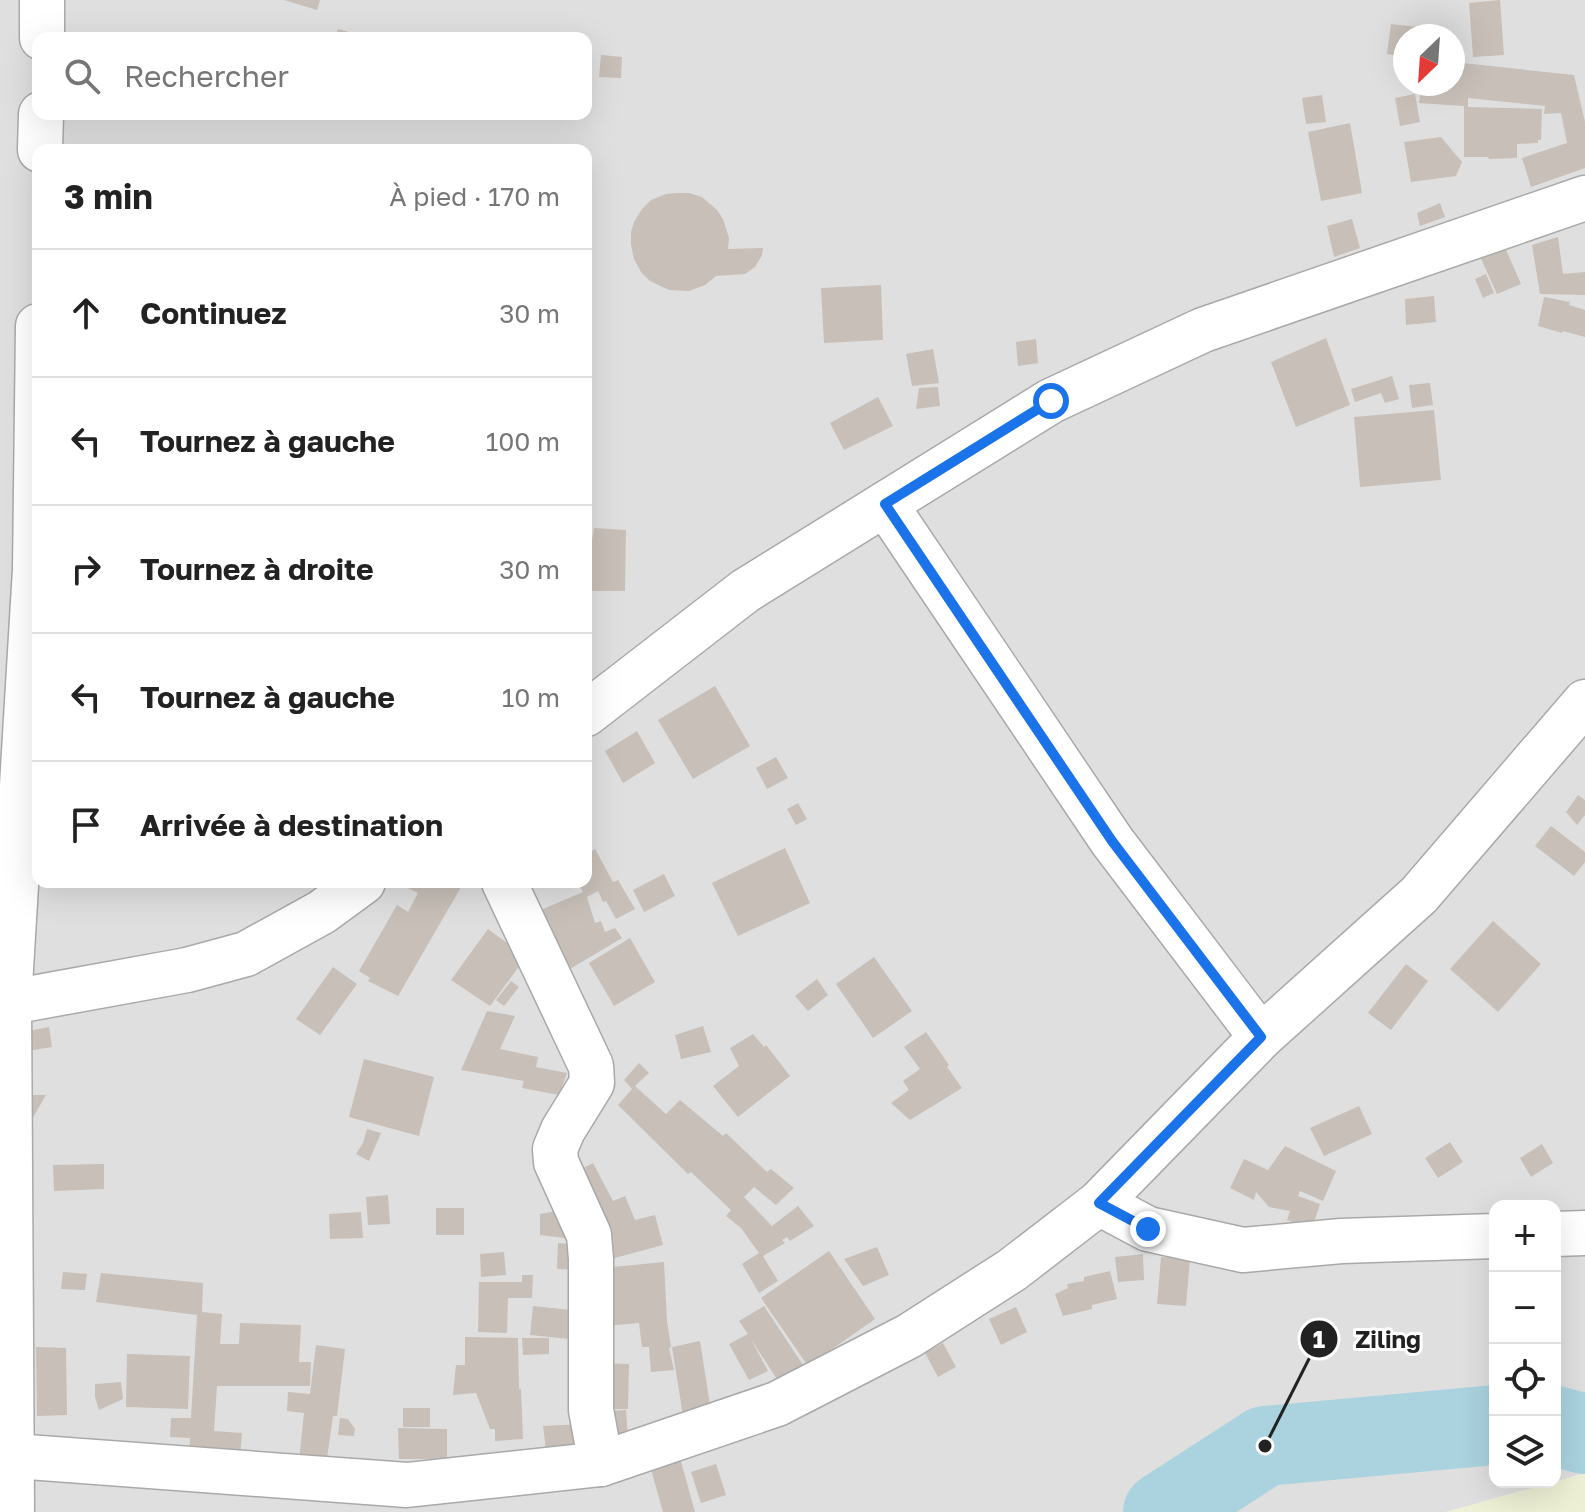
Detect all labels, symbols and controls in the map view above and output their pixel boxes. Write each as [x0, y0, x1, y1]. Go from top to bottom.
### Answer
north arrow [1393, 24, 1465, 96]
search box [32, 32, 592, 120]
icon: search [60, 54, 104, 98]
text: Rechercher [124, 58, 289, 94]
text: 3 min [64, 176, 153, 216]
text: À pied · 170 m [389, 181, 560, 212]
icon: ahead [64, 291, 108, 335]
text: Continuez [140, 295, 287, 331]
text: 30 m [499, 298, 560, 329]
route start [1033, 383, 1069, 419]
icon: left [64, 419, 108, 463]
text: Tournez à gauche [140, 423, 395, 459]
text: 100 m [486, 426, 560, 457]
icon: right [64, 547, 108, 591]
text: Tournez à droite [140, 551, 374, 587]
text: 30 m [499, 554, 560, 585]
icon: left [64, 675, 108, 719]
text: Tournez à gauche [140, 679, 395, 715]
text: 10 m [502, 682, 560, 713]
icon: arrive [64, 803, 108, 847]
text: Arrivée à destination [140, 807, 443, 843]
map controls [1489, 1200, 1561, 1488]
button: + [1489, 1200, 1561, 1272]
route end [1130, 1211, 1166, 1247]
button: − [1489, 1272, 1561, 1344]
callout: Ziling [1299, 1315, 1437, 1363]
text: 1 [1313, 1324, 1325, 1353]
text: Ziling [1355, 1324, 1421, 1353]
button: locate [1489, 1344, 1561, 1416]
button: layers [1489, 1416, 1561, 1488]

